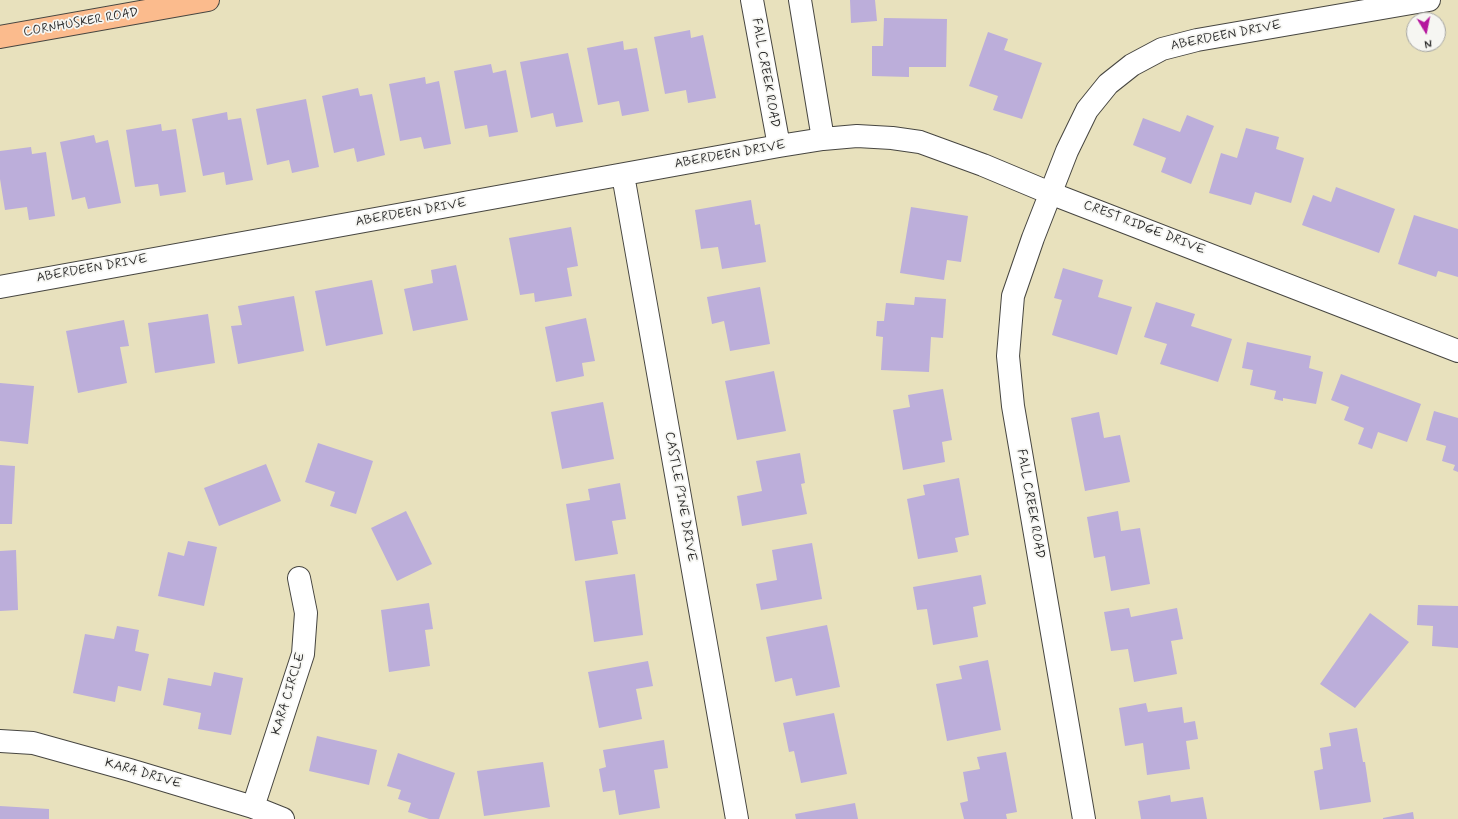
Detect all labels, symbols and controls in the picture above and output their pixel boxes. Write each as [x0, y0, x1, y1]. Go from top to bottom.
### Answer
street label: CORNHUSKER ROAD [22, 5, 140, 41]
north arrow [1406, 12, 1446, 52]
street label: FALL CREEK ROAD [748, 17, 782, 129]
street label: ABERDEEN DRIVE [1169, 18, 1283, 54]
text: N [1423, 35, 1433, 50]
street label: ABERDEEN DRIVE [673, 138, 787, 172]
street label: ABERDEEN DRIVE [354, 196, 468, 230]
street label: CREST RIDGE DRIVE [1081, 198, 1207, 258]
street label: ABERDEEN DRIVE [35, 252, 149, 286]
street label: CASTLE PINE DRIVE [661, 431, 699, 563]
street label: FALL CREEK ROAD [1013, 448, 1047, 560]
street label: KARA CIRCLE [269, 651, 309, 737]
street label: KARA DRIVE [103, 756, 183, 792]

